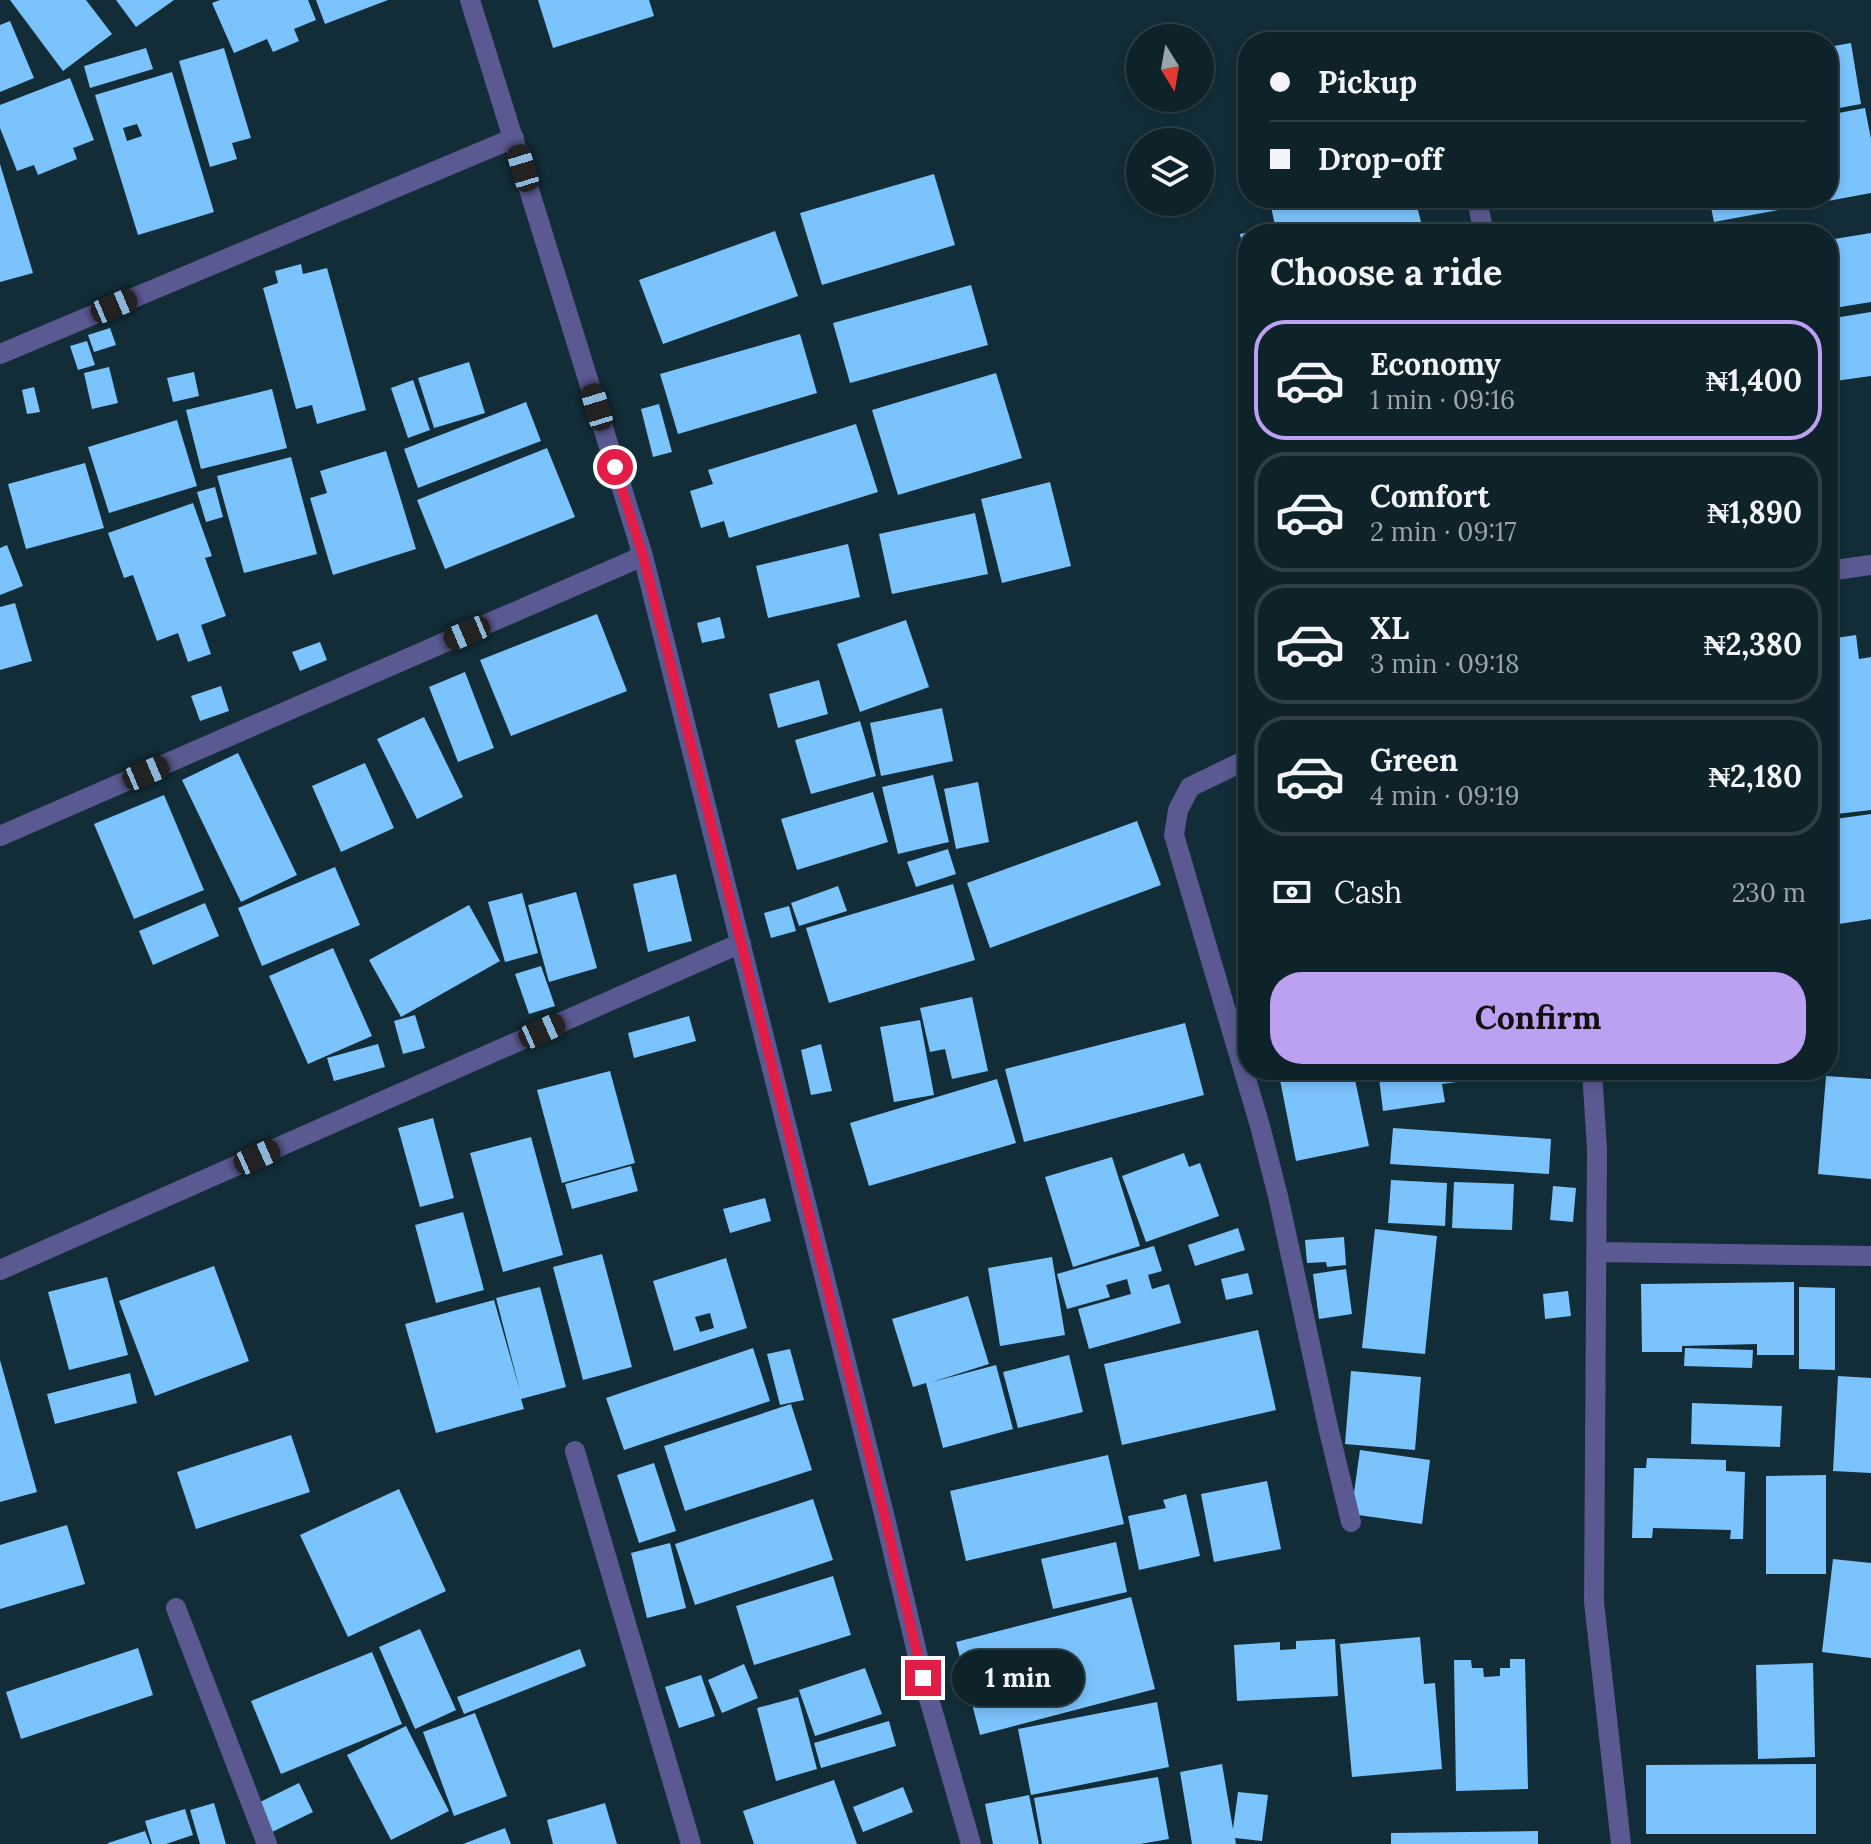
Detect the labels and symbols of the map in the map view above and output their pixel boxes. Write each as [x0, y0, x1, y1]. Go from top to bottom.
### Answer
north arrow [1126, 24, 1214, 112]
car [505, 142, 541, 194]
car [87, 286, 141, 326]
car [579, 381, 615, 433]
route start [597, 449, 633, 485]
car [440, 613, 494, 653]
car [119, 753, 173, 793]
car [515, 1010, 569, 1052]
car [230, 1136, 284, 1178]
callout: 1 min [951, 1650, 1083, 1706]
route end [905, 1660, 941, 1696]

